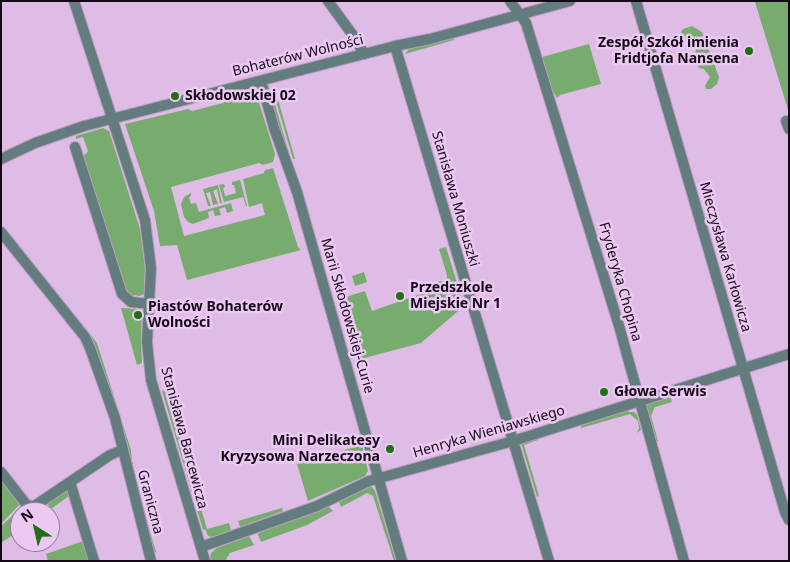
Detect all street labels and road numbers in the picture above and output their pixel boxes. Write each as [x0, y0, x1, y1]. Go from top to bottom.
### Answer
street label: Bohaterów Wolności [231, 32, 365, 80]
street label: Stanisława Moniuszki [428, 129, 482, 269]
street label: Mieczysława Karłowicza [696, 180, 754, 334]
street label: Fryderyka Chopina [595, 220, 645, 344]
street label: Marii Skłodowskiej-Curie [317, 236, 377, 396]
street label: Stanisława Barcewicza [157, 365, 211, 511]
street label: Henryka Wieniawskiego [411, 402, 567, 462]
street label: Graniczna [133, 468, 167, 536]

